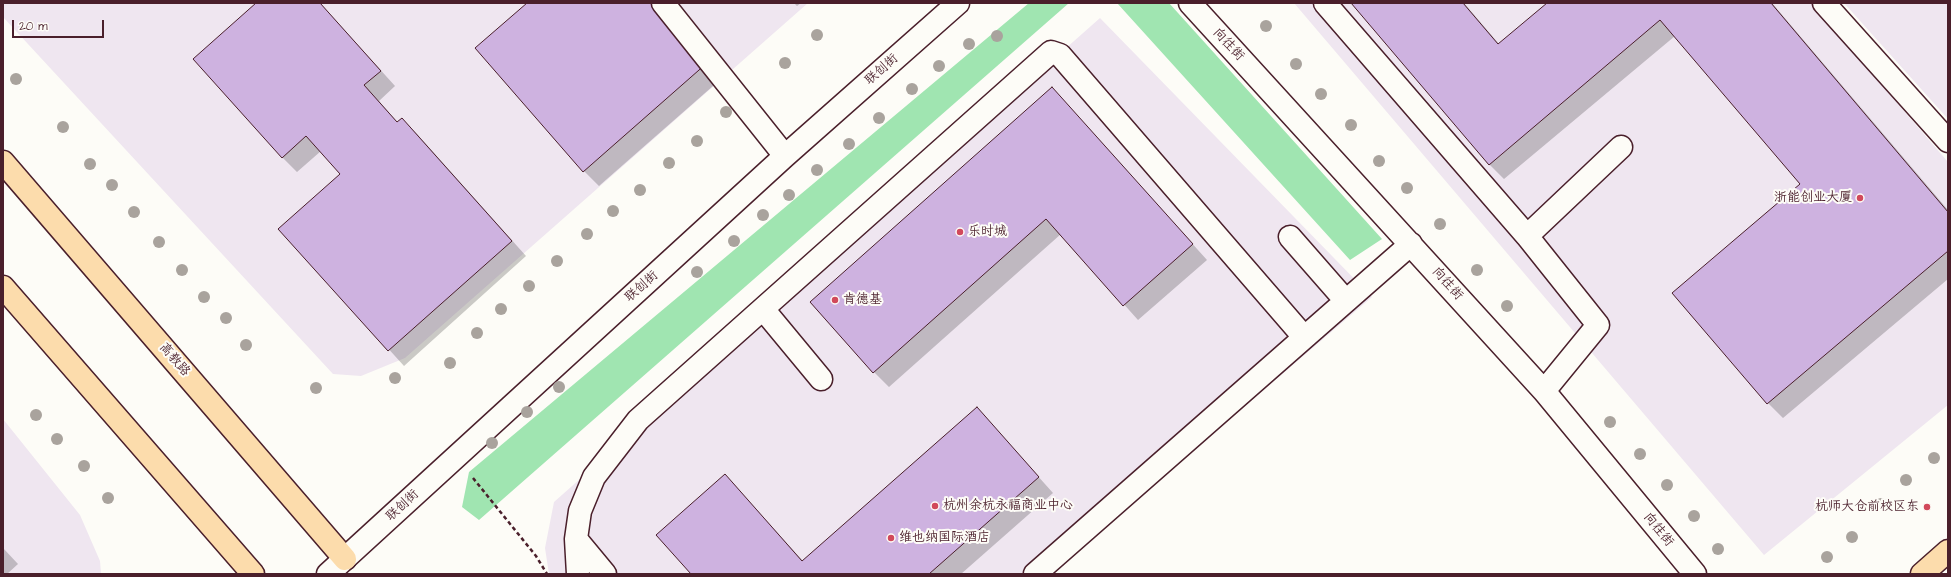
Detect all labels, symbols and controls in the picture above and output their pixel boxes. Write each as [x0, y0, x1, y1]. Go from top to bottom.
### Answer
scale bar [14, 12, 106, 38]
text: 20 m [19, 18, 48, 35]
street label: 向往街 [1209, 25, 1247, 65]
street label: 联创街 [862, 51, 902, 89]
place label: 浙能创业大厦 [1774, 190, 1852, 206]
marker: 浙能创业大厦 [1855, 193, 1865, 203]
place label: 乐时城 [968, 224, 1007, 240]
marker: 乐时城 [955, 227, 965, 237]
street label: 向往街 [1428, 264, 1466, 304]
street label: 联创街 [622, 268, 662, 306]
place label: 肯德基 [843, 292, 882, 308]
marker: 肯德基 [830, 295, 840, 305]
street label: 高教路 [155, 340, 193, 380]
street label: 联创街 [383, 487, 423, 525]
place label: 杭州余杭永福商业中心 [943, 498, 1073, 514]
place label: 杭师大仓前校区东 [1815, 499, 1919, 515]
marker: 杭州余杭永福商业中心 [930, 501, 940, 511]
marker: 杭师大仓前校区东 [1922, 502, 1932, 512]
street label: 向往街 [1640, 510, 1676, 550]
place label: 维也纳国际酒店 [899, 530, 990, 546]
marker: 维也纳国际酒店 [886, 533, 896, 543]

